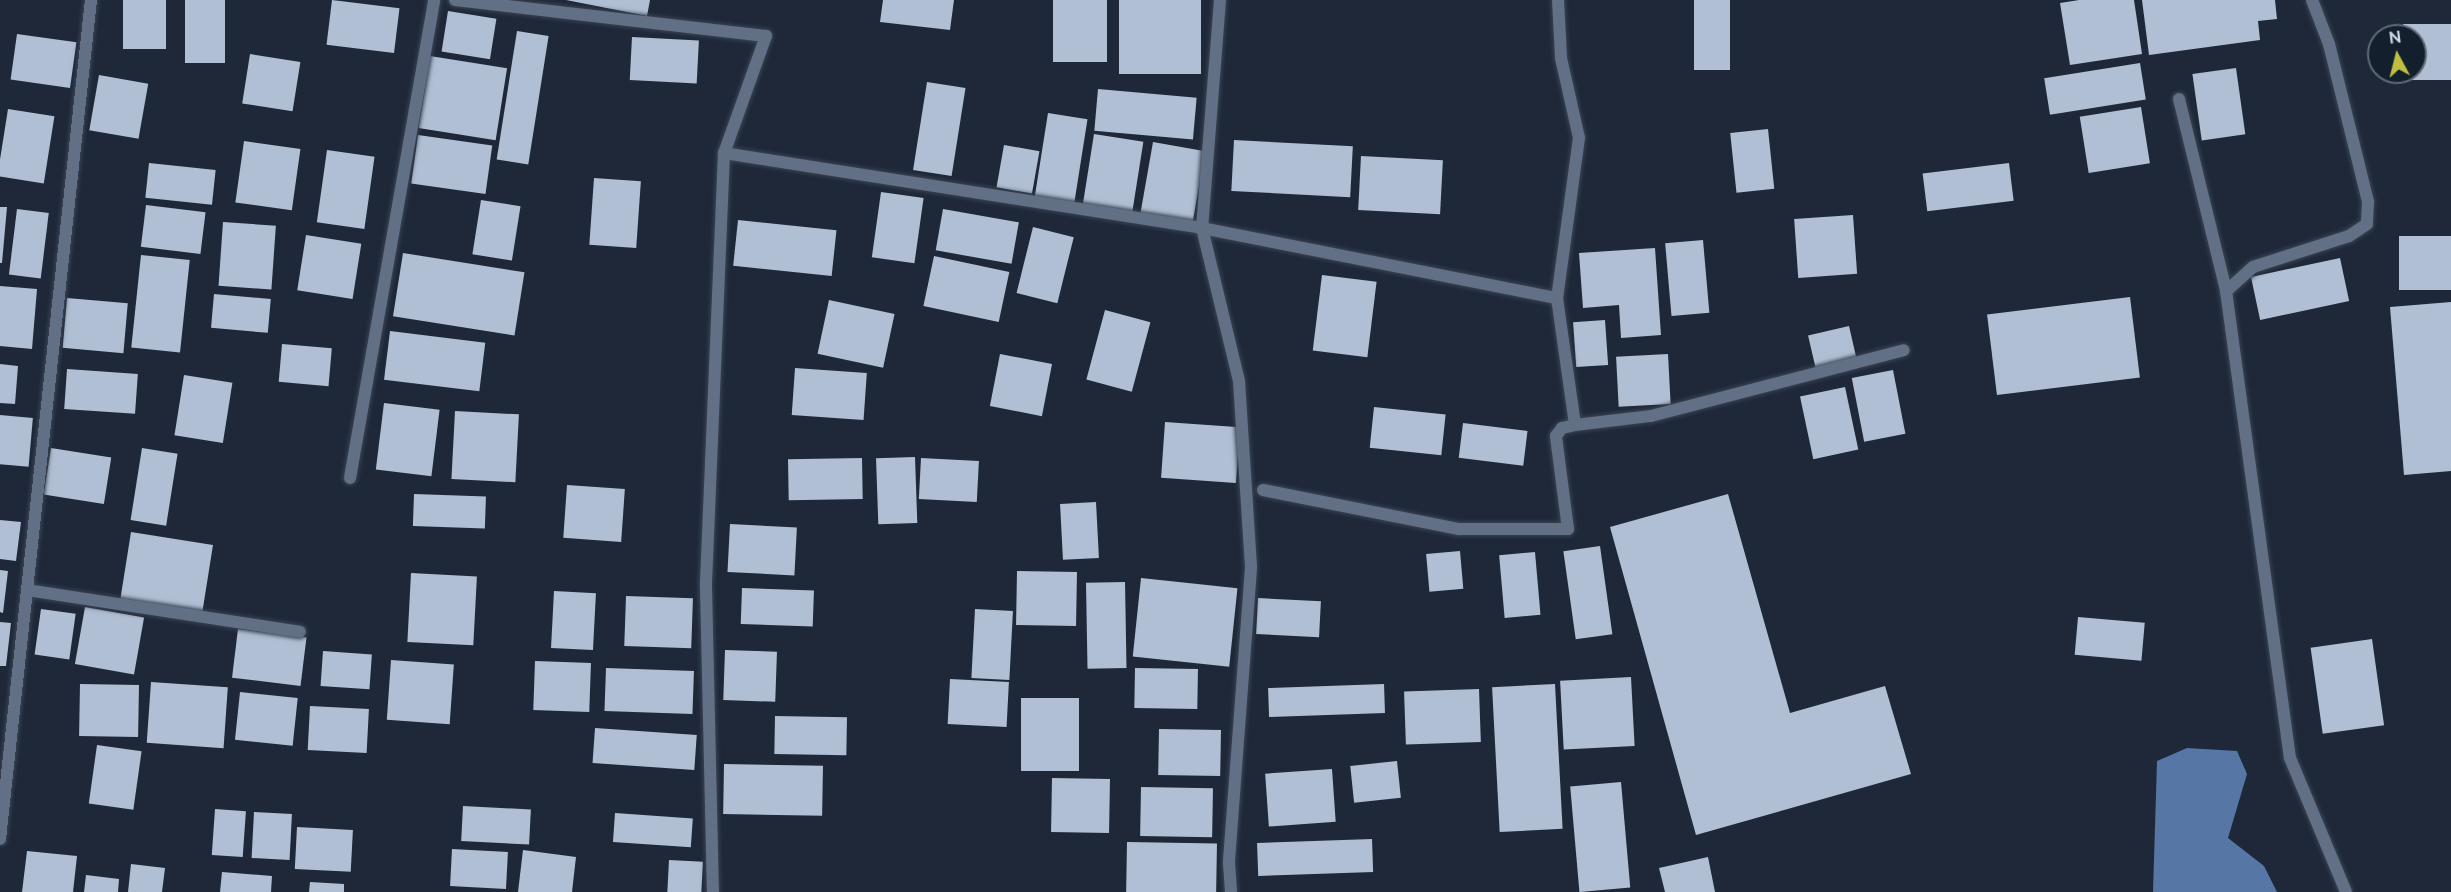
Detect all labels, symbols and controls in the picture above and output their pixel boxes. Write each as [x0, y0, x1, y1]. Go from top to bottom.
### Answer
north arrow [2367, 24, 2427, 84]
text: N [2388, 27, 2402, 48]

